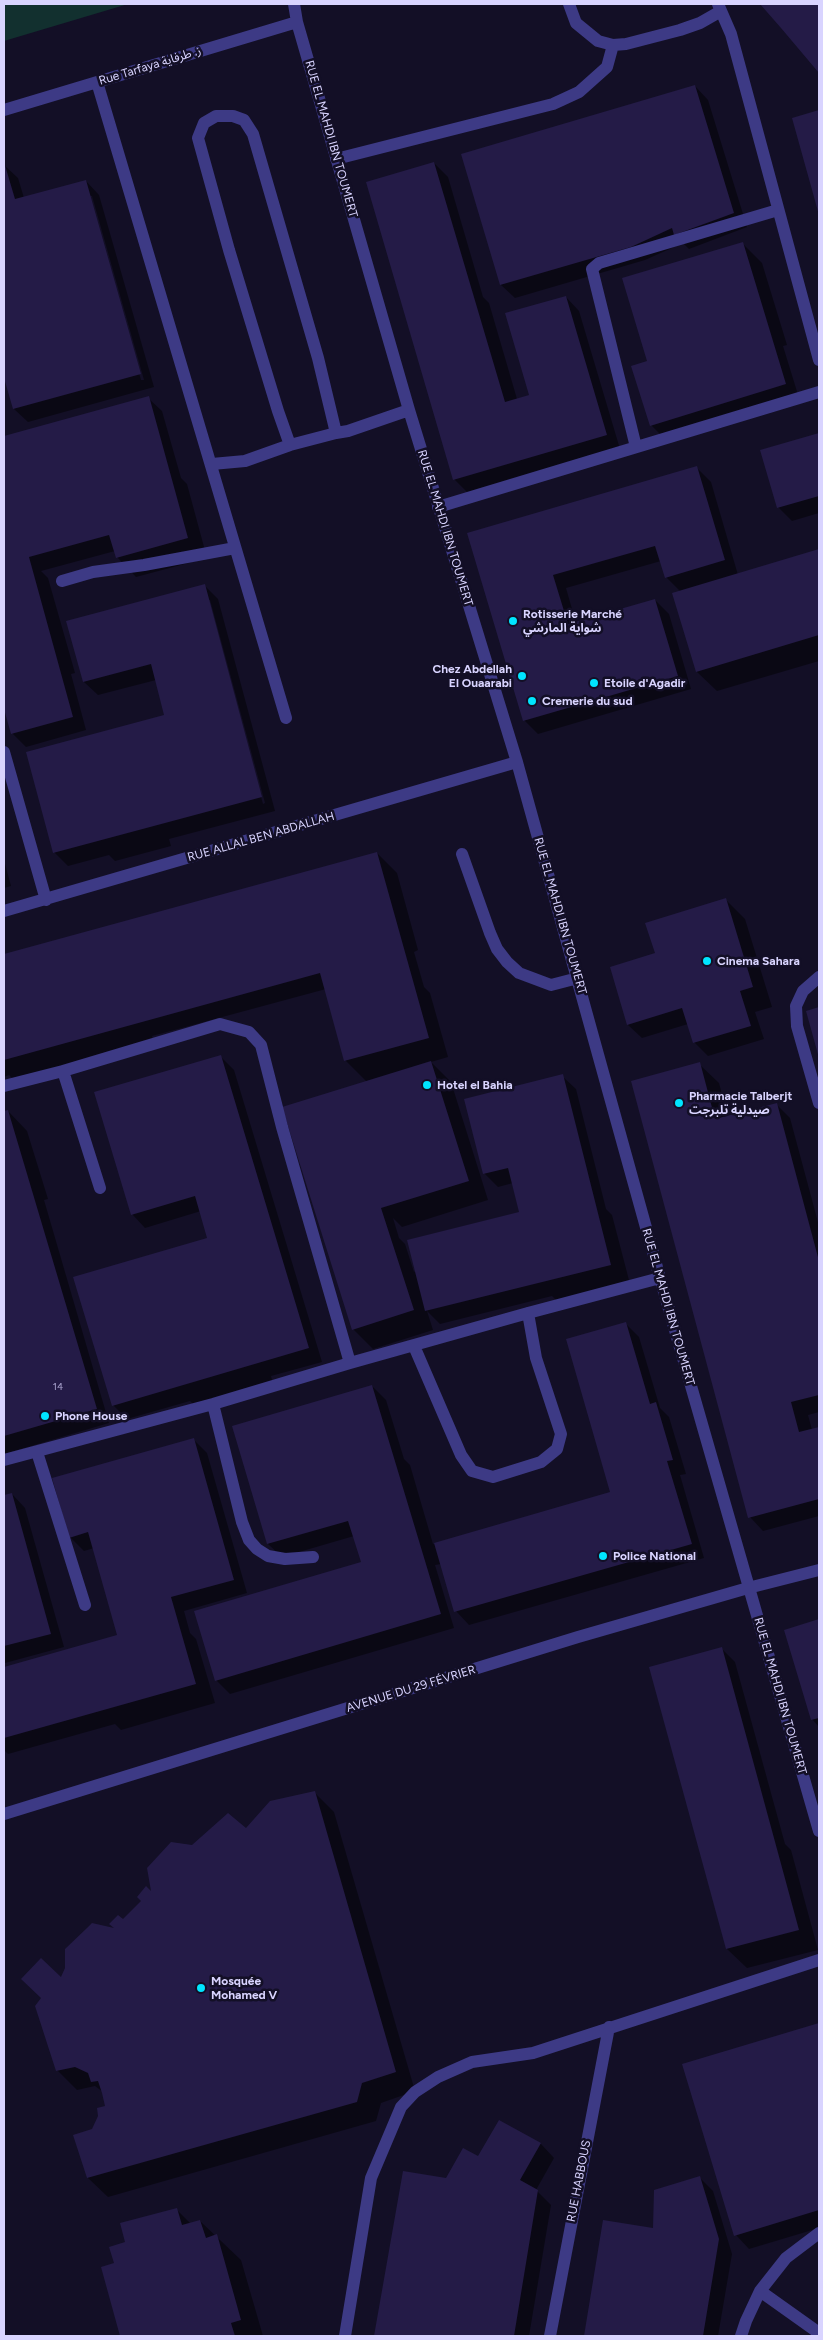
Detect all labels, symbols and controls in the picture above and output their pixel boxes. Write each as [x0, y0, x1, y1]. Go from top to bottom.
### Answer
street label: Rue Tarfaya ز. طرفاية [97, 44, 203, 88]
street label: RUE EL MAHDI IBN TOUMERT [302, 59, 360, 219]
street label: RUE EL MAHDI IBN TOUMERT [414, 448, 476, 608]
place label: Rotisserie Marché شواية المارشي [523, 607, 622, 635]
marker: Rotisserie Marché شواية المارشي [507, 615, 519, 627]
place label: Chez Abdellah El Ouaarabi [433, 662, 512, 690]
marker: Chez Abdellah El Ouaarabi [516, 670, 528, 682]
place label: Etoile d'Agadir [604, 676, 685, 690]
marker: Etoile d'Agadir [588, 677, 600, 689]
place label: Cremerie du sud [542, 694, 633, 708]
marker: Cremerie du sud [526, 695, 538, 707]
street label: RUE ALLAL BEN ABDALLAH [186, 809, 336, 865]
street label: RUE EL MAHDI IBN TOUMERT [531, 836, 589, 996]
place label: Cinema Sahara [717, 954, 800, 968]
marker: Cinema Sahara [701, 955, 713, 967]
place label: Hotel el Bahia [437, 1078, 513, 1092]
marker: Hotel el Bahia [421, 1079, 433, 1091]
place label: Pharmacie Talberjt صيدلية تلبرجت [689, 1089, 792, 1117]
marker: Pharmacie Talberjt صيدلية تلبرجت [673, 1097, 685, 1109]
street label: RUE EL MAHDI IBN TOUMERT [639, 1227, 697, 1387]
house number: 14 [53, 1381, 63, 1393]
place label: Phone House [55, 1409, 127, 1423]
marker: Phone House [39, 1410, 51, 1422]
place label: Police National [613, 1549, 696, 1563]
marker: Police National [597, 1550, 609, 1562]
street label: RUE EL MAHDI IBN TOUMERT [751, 1616, 809, 1776]
street label: AVENUE DU 29 FÉVRIER [345, 1662, 477, 1716]
place label: Mosquée Mohamed V [211, 1974, 277, 2002]
marker: Mosquée Mohamed V [195, 1982, 207, 1994]
street label: RUE HABBOUS [564, 2139, 594, 2223]

